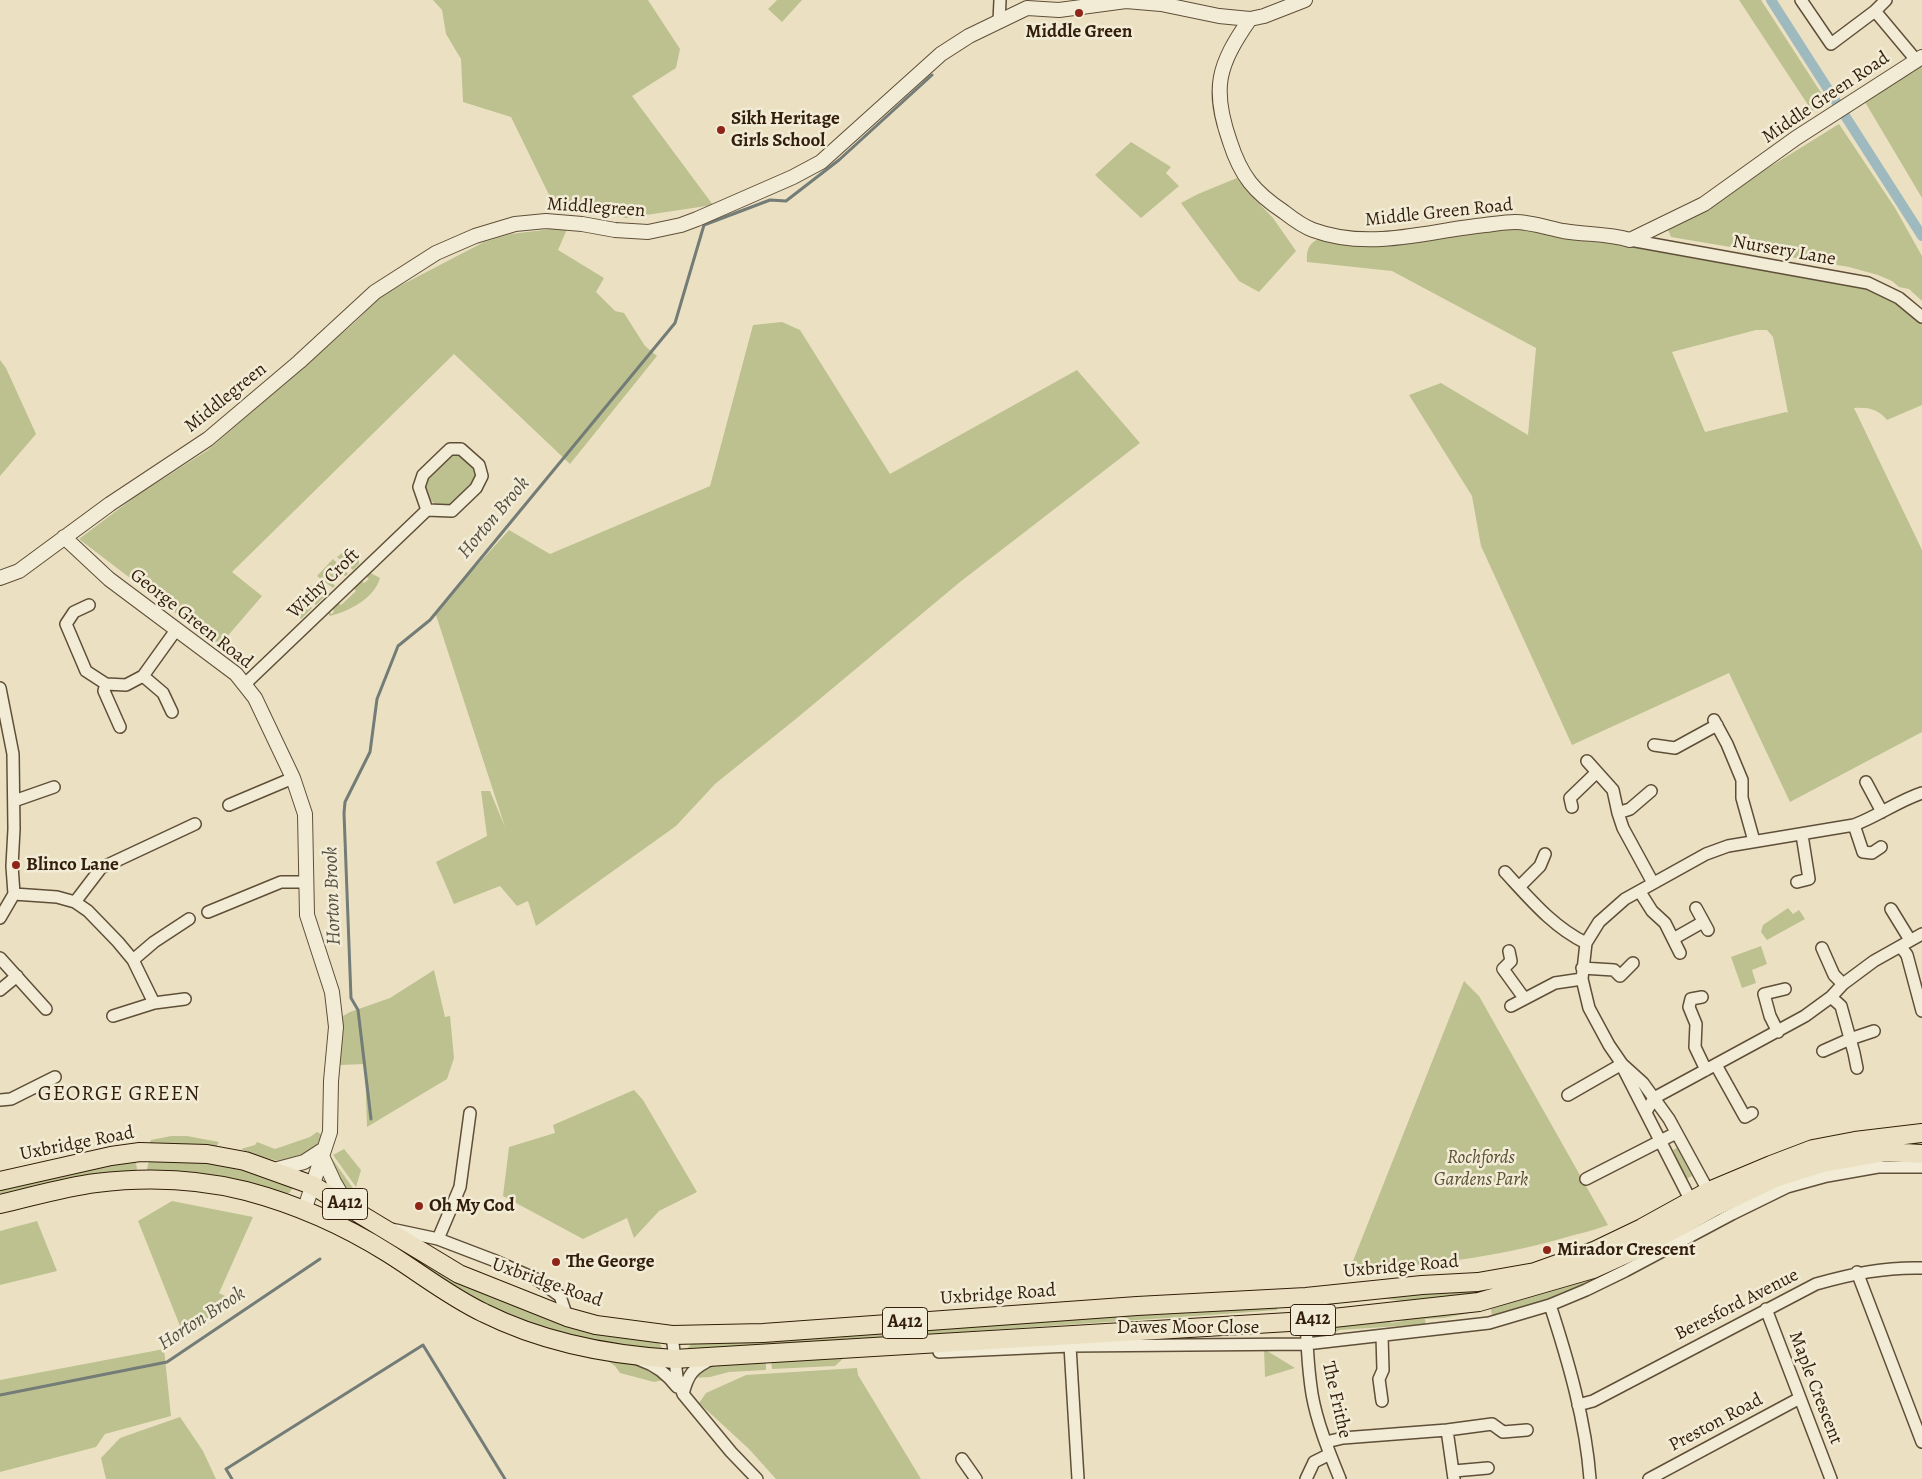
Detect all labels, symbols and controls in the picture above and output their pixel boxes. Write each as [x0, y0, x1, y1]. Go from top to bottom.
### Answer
marker: Middle Green [1073, 7, 1085, 19]
place label: Middle Green [1026, 21, 1132, 43]
street label: Middle Green Road [1758, 47, 1894, 149]
place label: Sikh Heritage Girls School [731, 108, 840, 152]
marker: Sikh Heritage Girls School [715, 124, 727, 136]
street label: Middlegreen [546, 193, 646, 223]
street label: Middle Green Road [1364, 194, 1514, 232]
street label: Nursery Lane [1731, 231, 1837, 271]
street label: Middlegreen [180, 358, 272, 438]
water label: Horton Brook [453, 472, 535, 564]
street label: Withy Croft [283, 544, 365, 624]
street label: George Green Road [125, 564, 257, 674]
water label: Horton Brook [319, 846, 347, 946]
place label: Blinco Lane [26, 854, 119, 876]
marker: Blinco Lane [10, 859, 22, 871]
district label: GEORGE GREEN [36, 1082, 202, 1108]
street label: Uxbridge Road [18, 1122, 136, 1166]
park label: Rochfords Gardens Park [1434, 1147, 1528, 1191]
road number: A412 [322, 1188, 368, 1220]
place label: Oh My Cod [429, 1195, 515, 1217]
marker: Oh My Cod [413, 1200, 425, 1212]
place label: Mirador Crescent [1557, 1239, 1696, 1261]
marker: Mirador Crescent [1541, 1244, 1553, 1256]
place label: The George [566, 1251, 654, 1273]
street label: Uxbridge Road [1342, 1251, 1460, 1283]
street label: Uxbridge Road [489, 1253, 605, 1313]
marker: The George [550, 1256, 562, 1268]
street label: Beresford Avenue [1671, 1264, 1803, 1346]
street label: Uxbridge Road [939, 1280, 1057, 1310]
water label: Horton Brook [154, 1282, 250, 1356]
road number: A412 [1290, 1304, 1336, 1336]
road number: A412 [882, 1308, 928, 1339]
street label: Dawes Moor Close [1117, 1317, 1259, 1339]
street label: Maple Crescent [1783, 1328, 1847, 1448]
street label: The Frithe [1316, 1359, 1356, 1441]
street label: Preston Road [1665, 1389, 1767, 1457]

